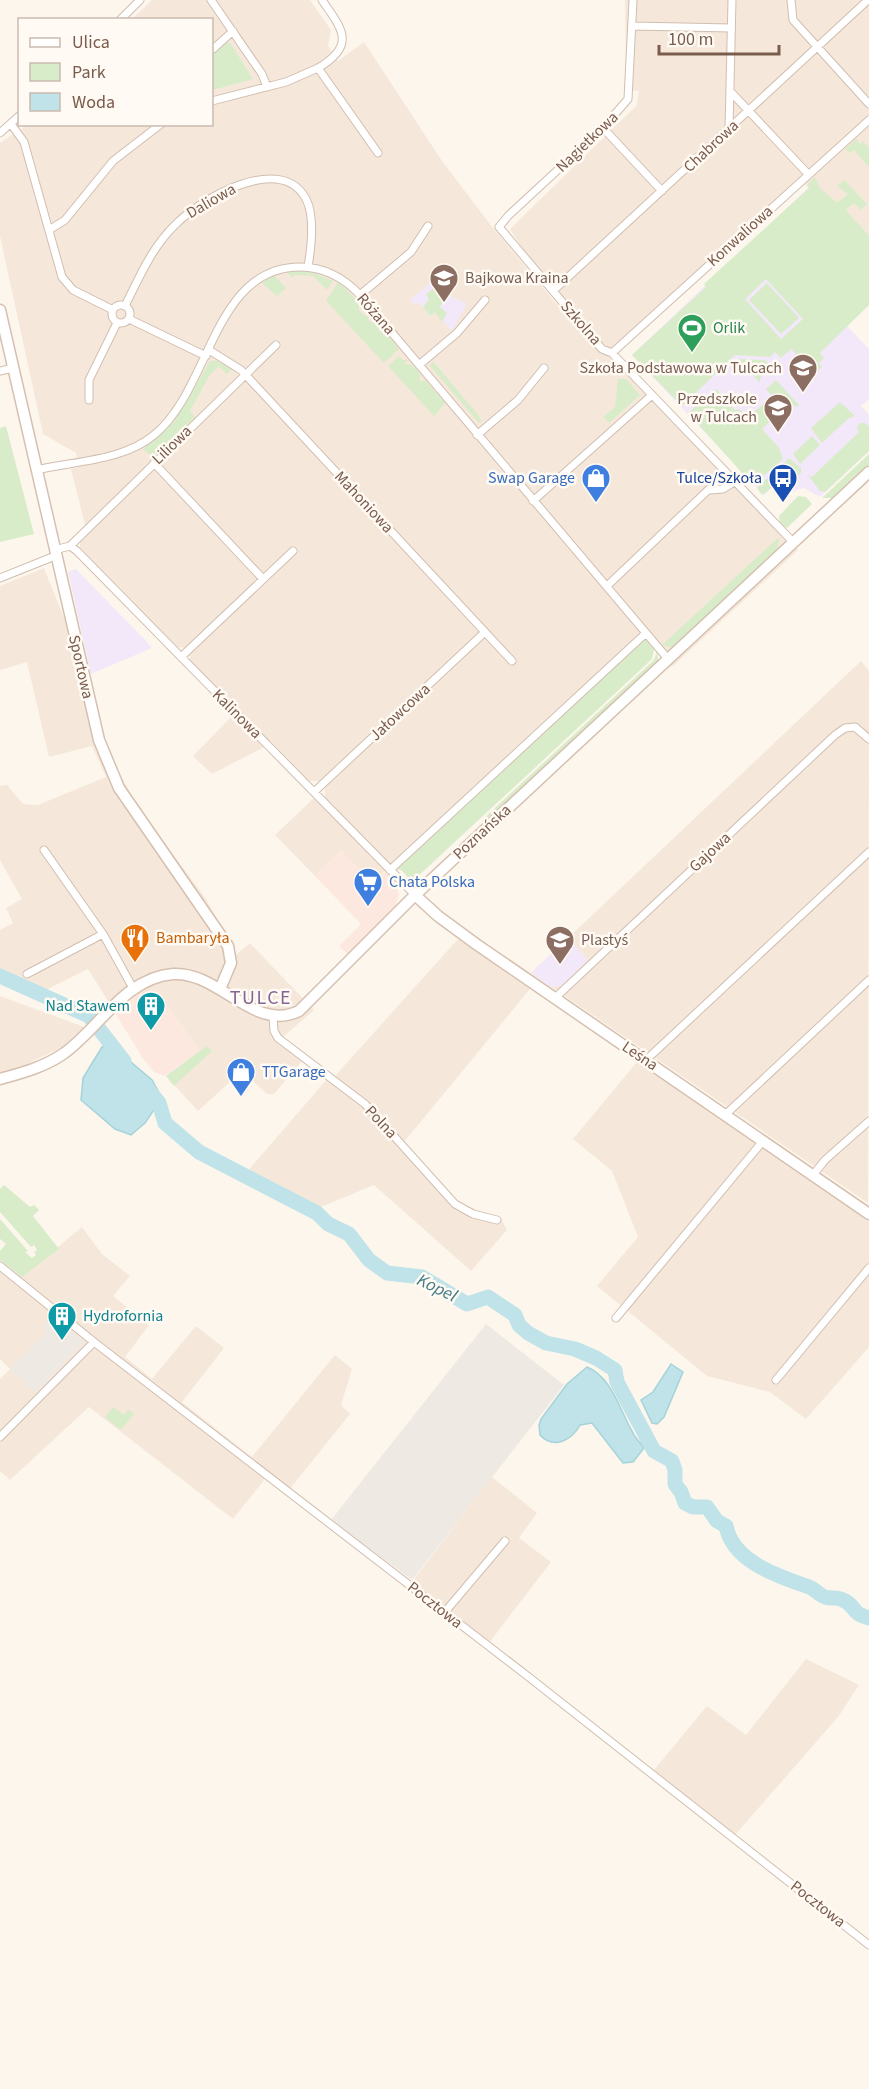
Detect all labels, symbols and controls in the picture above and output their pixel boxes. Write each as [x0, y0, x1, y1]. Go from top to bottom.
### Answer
legend [18, 18, 213, 126]
scale bar [659, 18, 779, 56]
text: 100 m [668, 27, 713, 52]
text: Ulica [72, 30, 110, 55]
text: Park [72, 60, 106, 85]
text: Woda [72, 90, 115, 115]
street label: Nagietkowa [551, 107, 623, 177]
street label: Chabrowa [679, 115, 743, 177]
street label: Daliowa [182, 178, 240, 224]
street label: Konwaliowa [702, 200, 778, 272]
school or university icon: Bajkowa Kraina [428, 262, 460, 304]
place label: Bajkowa Kraina [465, 267, 569, 289]
street label: Różana [352, 288, 400, 340]
street label: Szkolna [555, 296, 607, 350]
sports icon: Orlik [676, 312, 708, 354]
place label: Orlik [713, 317, 745, 339]
school or university icon: Szkoła Podstawowa w Tulcach [787, 352, 819, 394]
place label: Szkoła Podstawowa w Tulcach [579, 357, 782, 379]
place label: Przedszkole w Tulcach [677, 388, 757, 428]
school or university icon: Przedszkole w Tulcach [762, 392, 794, 434]
street label: Liliowa [147, 421, 197, 469]
shop icon: Swap Garage [580, 462, 612, 504]
bus stop icon: Tulce/Szkoła [767, 462, 799, 504]
street label: Mahoniowa [329, 466, 399, 538]
place label: Swap Garage [488, 467, 575, 489]
place label: Tulce/Szkoła [676, 467, 762, 489]
street label: Sportowa [63, 633, 99, 701]
street label: Jałowcowa [365, 678, 435, 746]
street label: Kalinowa [207, 684, 267, 744]
street label: Poznańska [448, 799, 516, 865]
street label: Gajowa [684, 827, 736, 877]
supermarket icon: Chata Polska [352, 866, 384, 908]
place label: Chata Polska [389, 871, 475, 893]
restaurant icon: Bambaryła [119, 922, 151, 964]
school or university icon: Plastyś [544, 924, 576, 966]
place label: Bambaryła [156, 927, 230, 949]
place label: Plastyś [581, 929, 628, 951]
district label: TULCE [230, 984, 292, 1012]
building icon: Nad Stawem [135, 990, 167, 1032]
place label: Nad Stawem [46, 995, 130, 1017]
street label: Leśna [618, 1036, 662, 1076]
shop icon: TTGarage [225, 1056, 257, 1098]
place label: TTGarage [262, 1061, 326, 1083]
street label: Polna [360, 1101, 402, 1143]
water label: Kopel [413, 1268, 462, 1309]
building icon: Hydrofornia [46, 1300, 78, 1342]
place label: Hydrofornia [83, 1305, 163, 1327]
street label: Pocztowa [403, 1576, 467, 1634]
street label: Pocztowa [786, 1875, 850, 1933]

